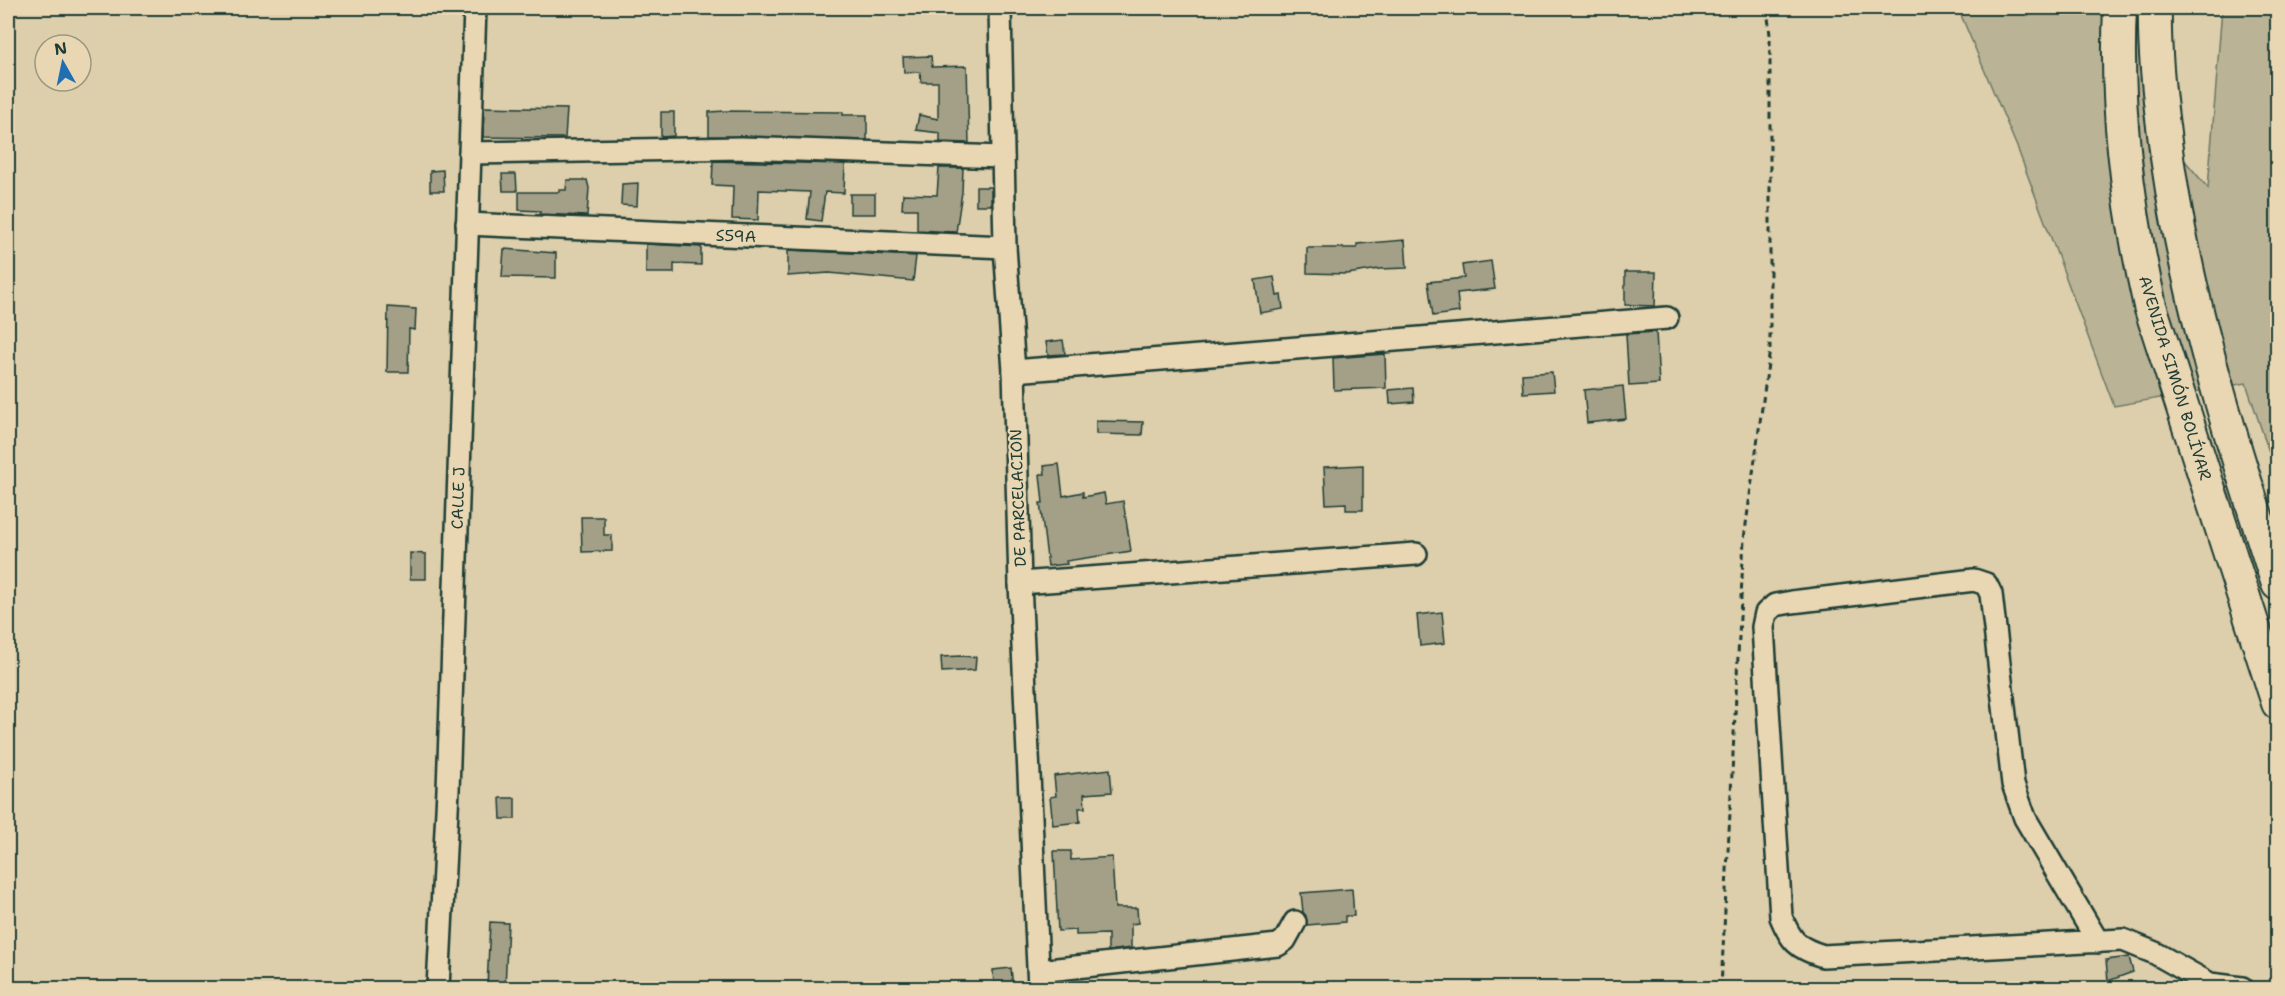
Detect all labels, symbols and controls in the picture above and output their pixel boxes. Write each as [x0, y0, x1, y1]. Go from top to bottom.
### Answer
north arrow [33, 33, 93, 93]
text: N [53, 37, 69, 60]
street label: S59A [715, 225, 757, 247]
street label: AVENIDA SIMÓN BOLÍVAR [2134, 273, 2216, 483]
street label: DE PARCELACION [1005, 429, 1031, 567]
street label: CALLE J [446, 466, 470, 530]

